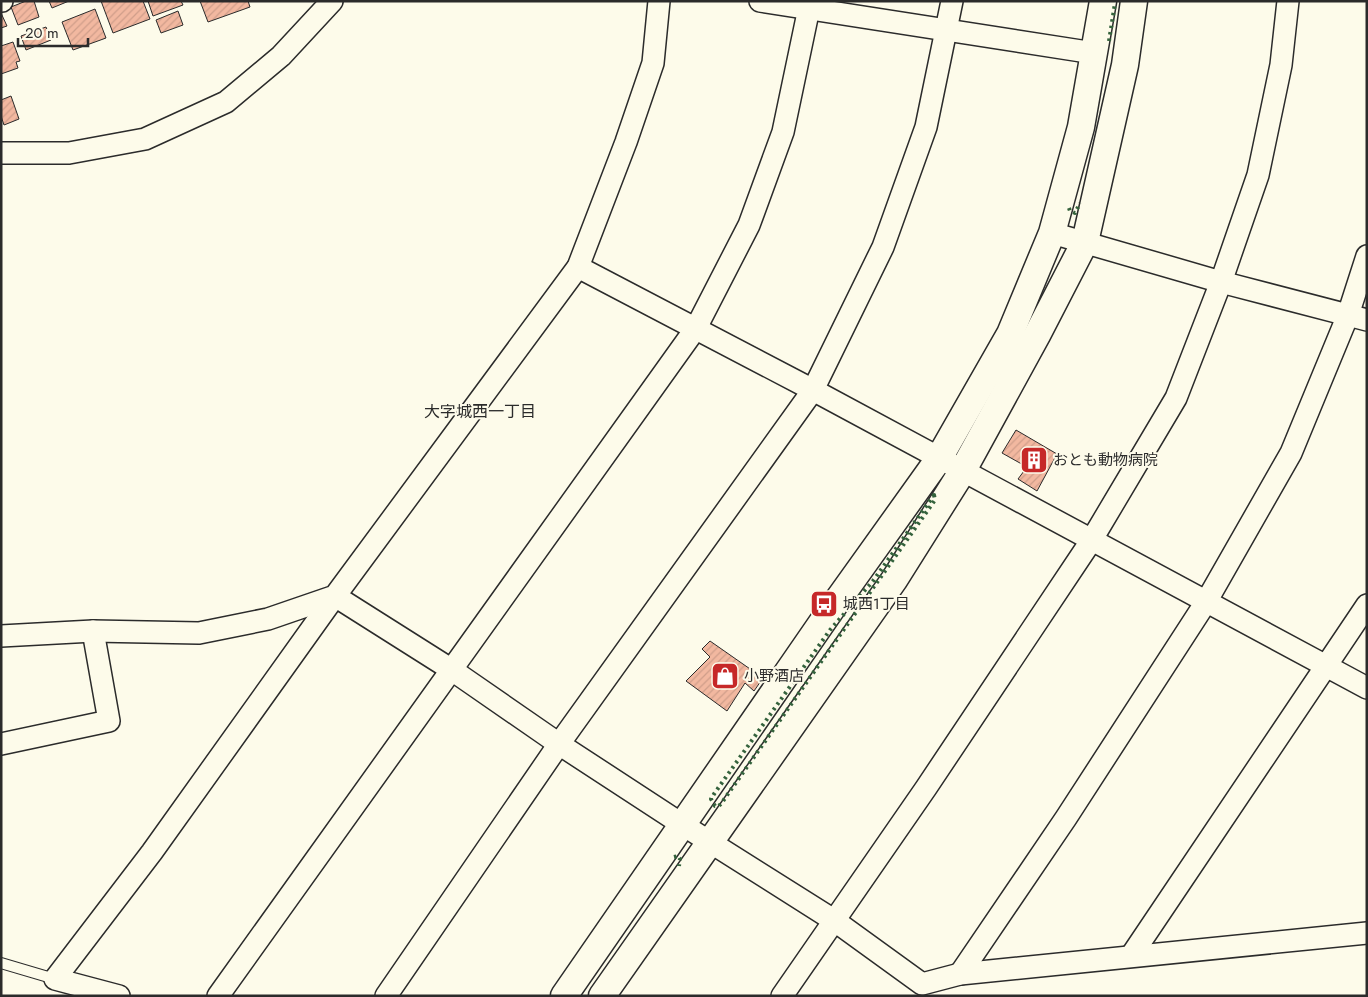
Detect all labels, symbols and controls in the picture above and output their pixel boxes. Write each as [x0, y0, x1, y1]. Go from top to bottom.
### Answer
scale bar [18, 15, 88, 47]
text: 20 m [25, 22, 59, 44]
district label: 大字城西一丁目 [424, 400, 536, 423]
building icon: おとも動物病院 [1019, 445, 1049, 475]
place label: おとも動物病院 [1053, 449, 1158, 471]
bus stop icon: 城西1丁目 [809, 589, 839, 619]
place label: 城西1丁目 [843, 593, 910, 615]
shop icon: 小野酒店 [710, 661, 740, 691]
place label: 小野酒店 [744, 665, 804, 687]

